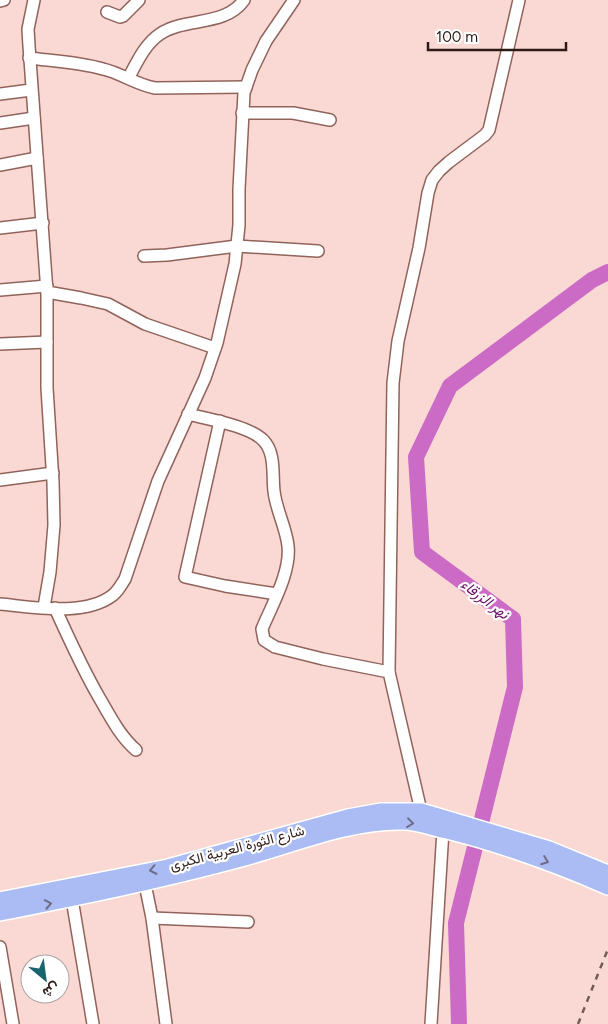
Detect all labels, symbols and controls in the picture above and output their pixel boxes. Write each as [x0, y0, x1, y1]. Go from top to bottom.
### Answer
scale bar [428, 20, 566, 52]
text: 100 m [436, 28, 478, 46]
water label: نهر الزرقاء [457, 575, 513, 623]
one-way arrow [406, 817, 414, 828]
street label: شارع الثورة العربية الكبرى [168, 822, 307, 876]
one-way arrow [540, 855, 549, 865]
one-way arrow [149, 864, 158, 875]
one-way arrow [43, 899, 52, 909]
north arrow [20, 954, 70, 1004]
text: ش [39, 978, 63, 1002]

